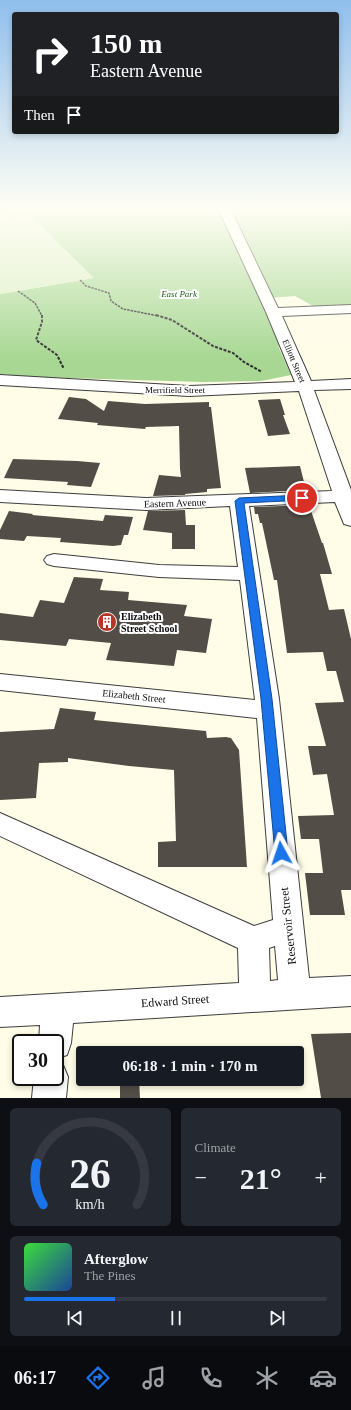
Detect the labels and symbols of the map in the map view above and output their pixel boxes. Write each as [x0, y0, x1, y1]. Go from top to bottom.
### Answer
park label: East Park [160, 289, 198, 299]
street label: Elliott Street [280, 338, 308, 384]
street label: Merrifield Street [145, 385, 206, 395]
pin [285, 481, 319, 515]
street label: Eastern Avenue [144, 496, 207, 510]
building icon: Elizabeth Street School [96, 611, 118, 633]
place label: Elizabeth Street School [121, 611, 177, 634]
street label: Elizabeth Street [102, 687, 166, 705]
position arrow [260, 832, 302, 874]
street label: Reservoir Street [277, 886, 299, 965]
street label: Edward Street [140, 992, 210, 1010]
speed limit sign: 30 [12, 1034, 64, 1086]

